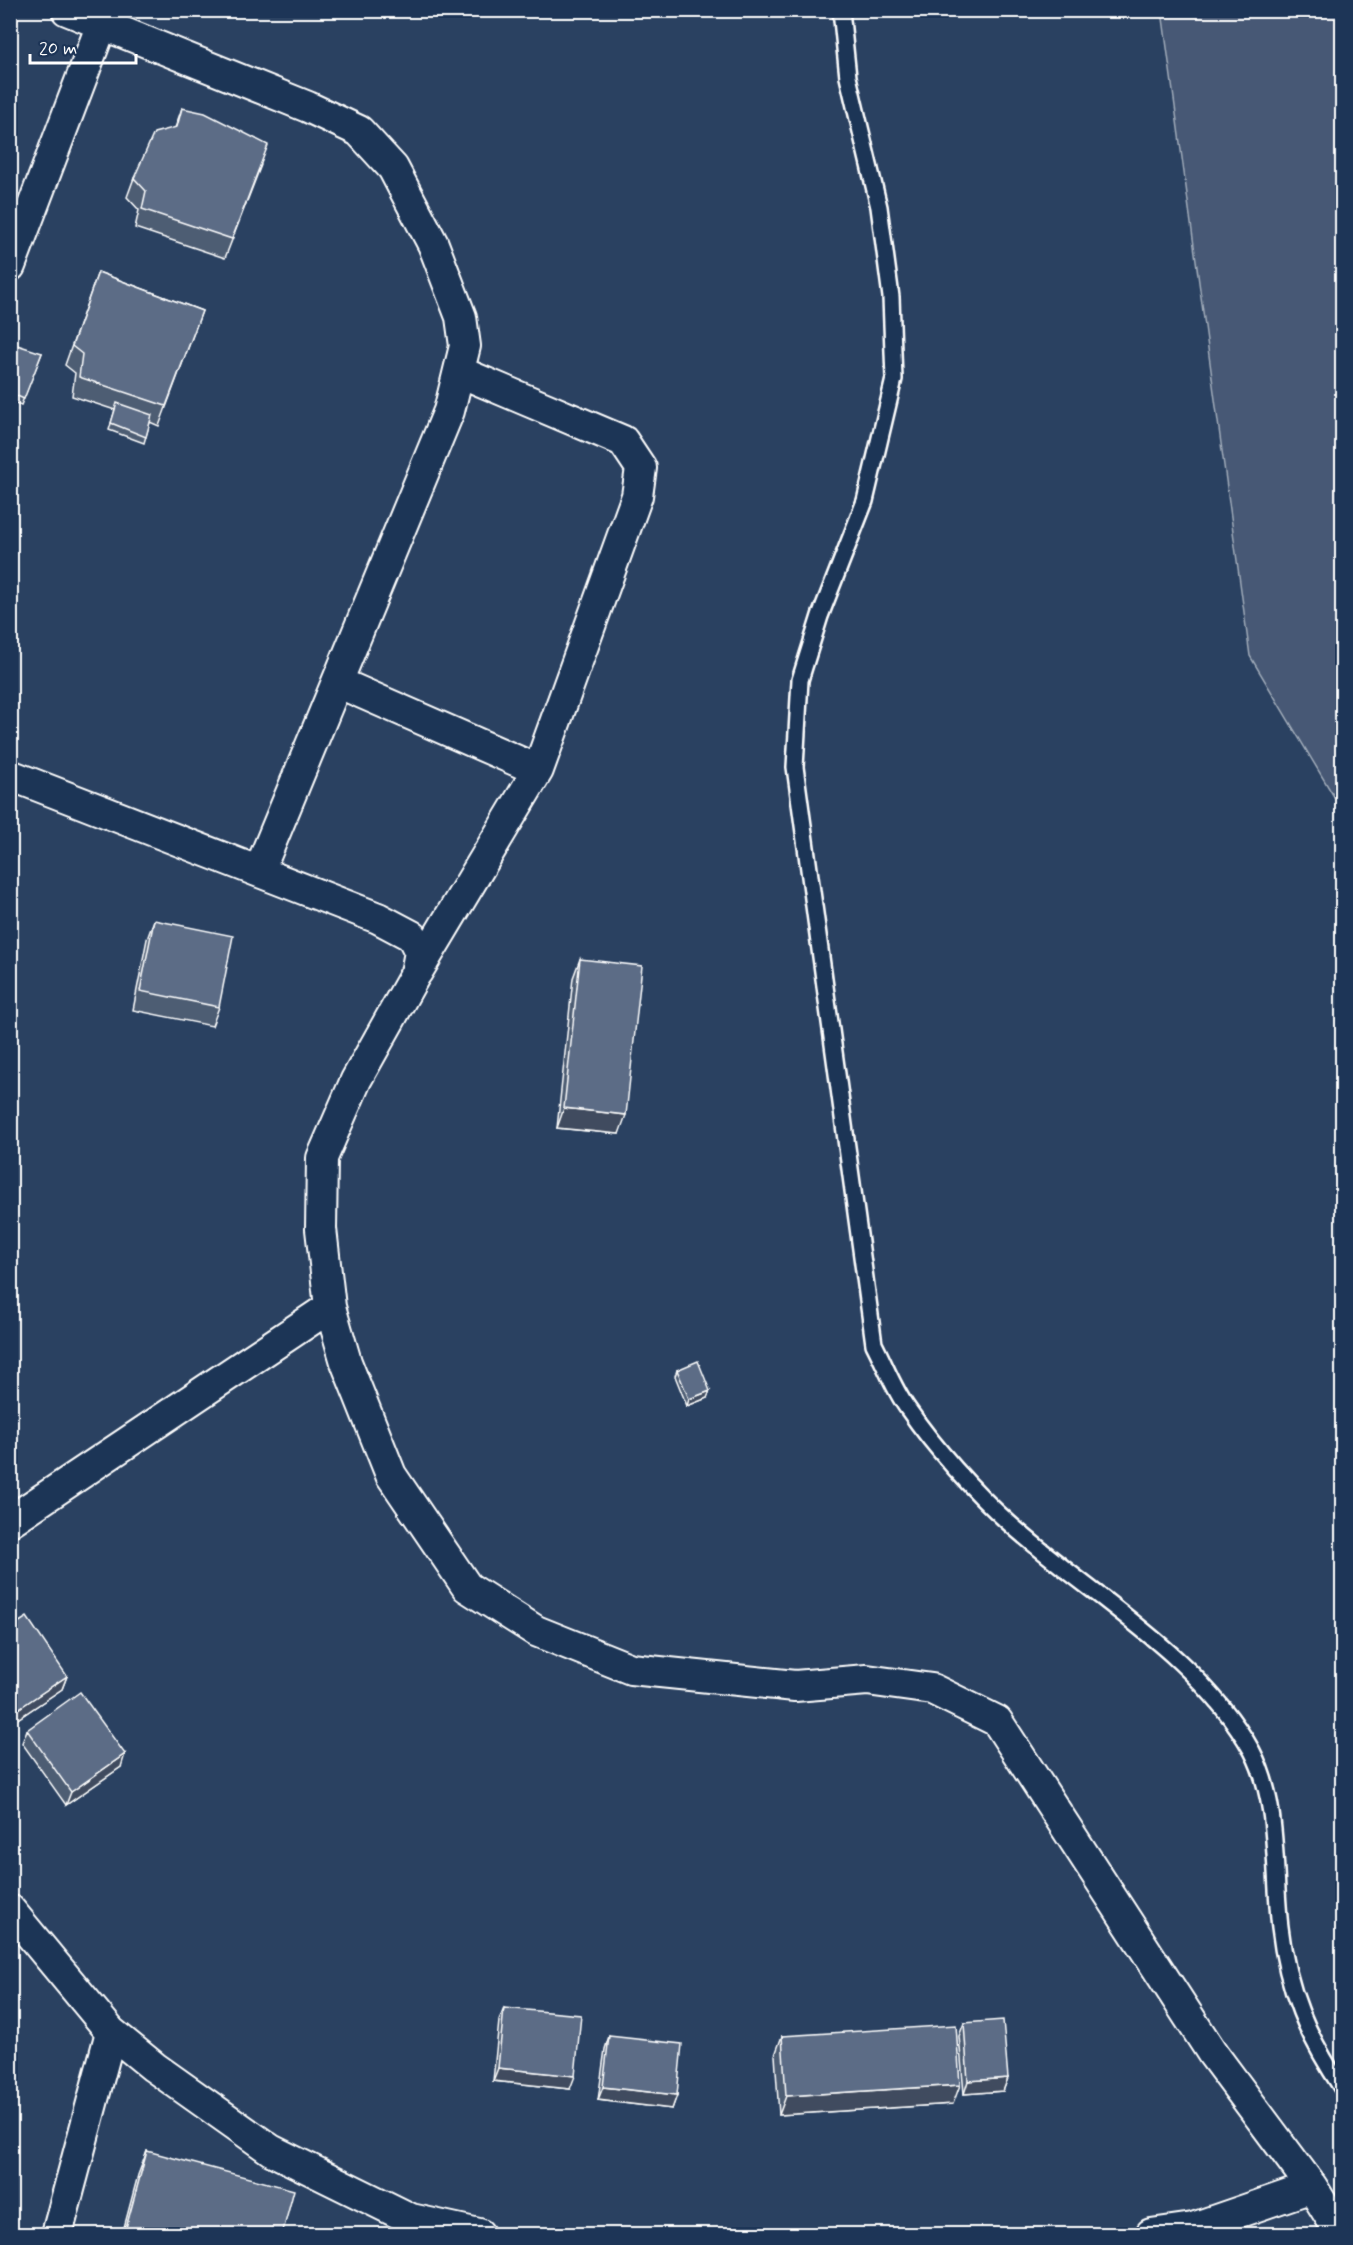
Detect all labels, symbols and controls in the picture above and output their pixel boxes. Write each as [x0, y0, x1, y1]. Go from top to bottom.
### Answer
scale bar [30, 27, 136, 65]
text: 20 m [39, 37, 77, 61]

